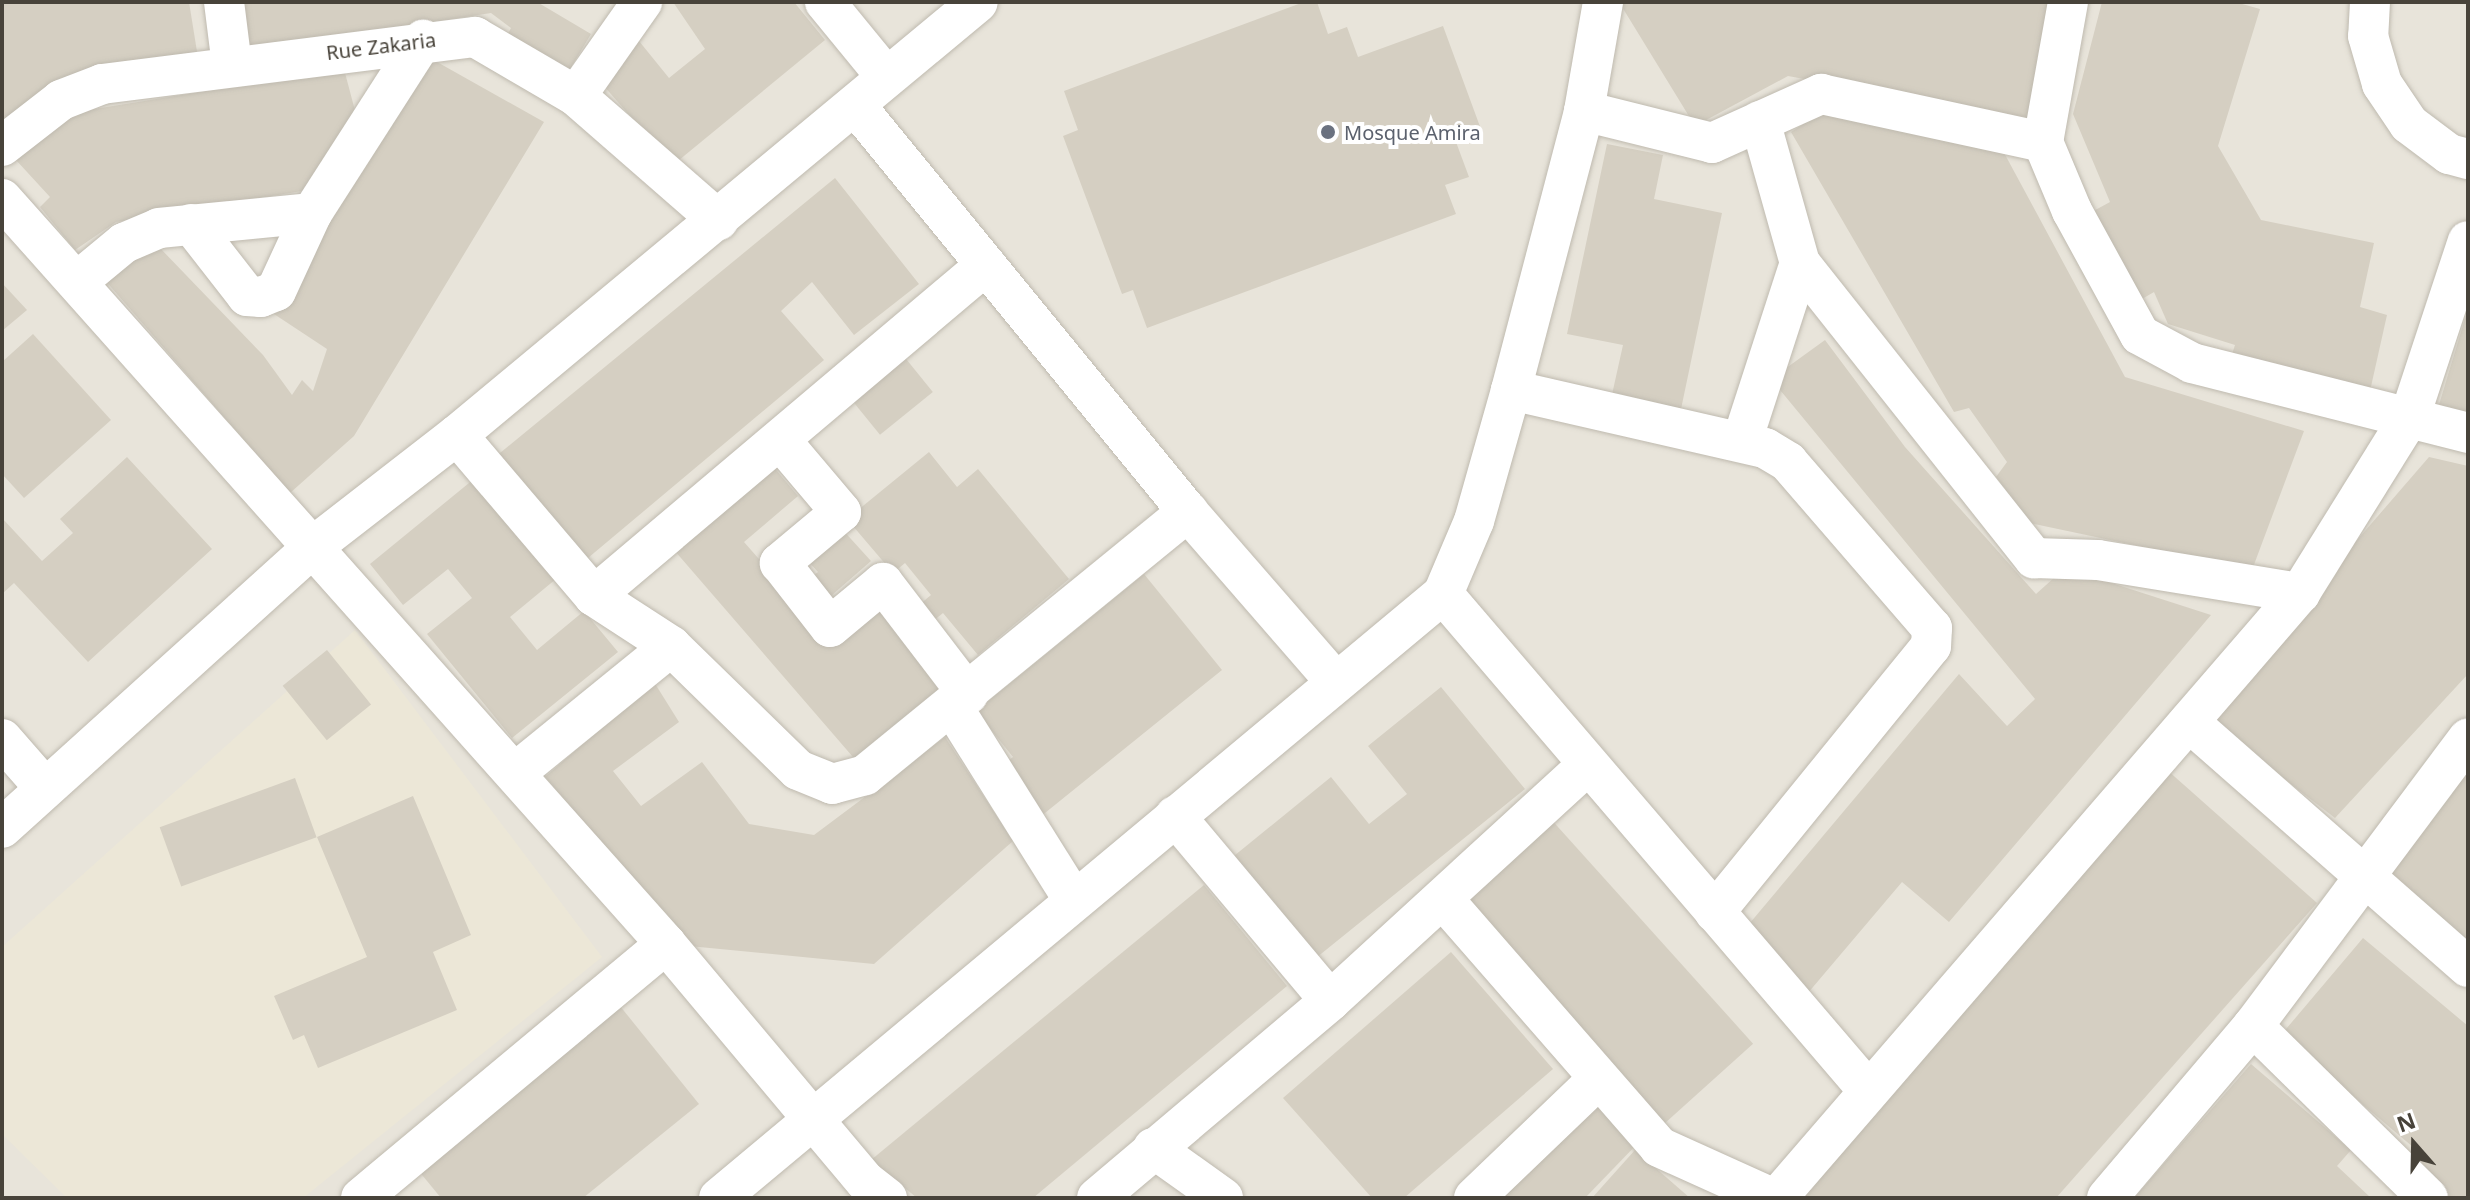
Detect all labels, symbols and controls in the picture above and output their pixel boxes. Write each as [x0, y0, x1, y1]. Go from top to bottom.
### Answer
street label: Rue Zakaria [325, 27, 437, 65]
place label: Mosque Amira [1344, 120, 1481, 144]
marker: Mosque Amira [1319, 123, 1337, 141]
north arrow [2374, 1104, 2454, 1184]
text: N [2392, 1104, 2419, 1139]

